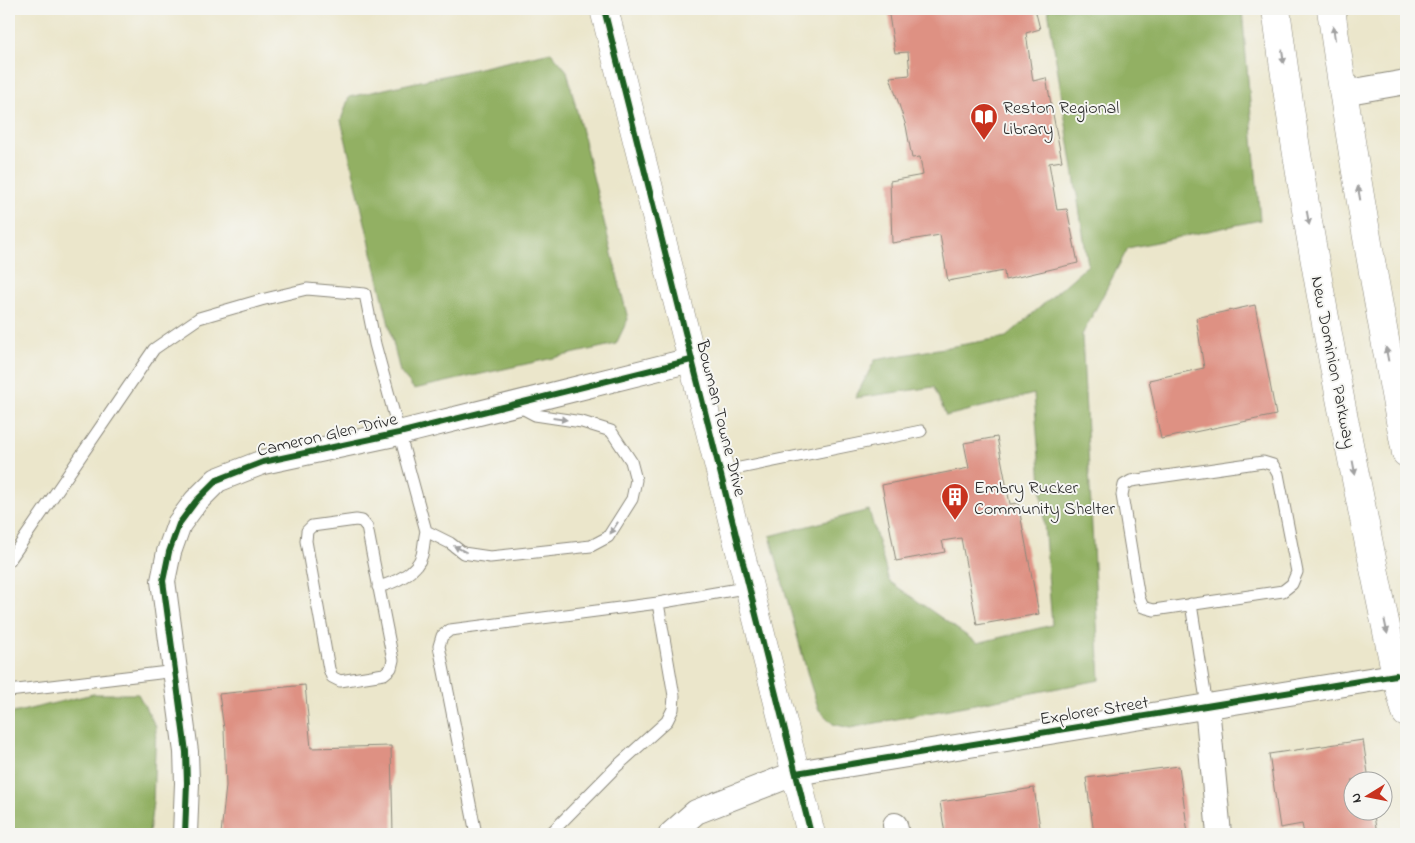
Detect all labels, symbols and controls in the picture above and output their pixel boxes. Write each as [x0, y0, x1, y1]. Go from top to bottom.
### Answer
one-way arrow [1330, 25, 1338, 41]
one-way arrow [1279, 49, 1287, 65]
place label: Reston Regional Library [1003, 96, 1119, 143]
library icon: Reston Regional Library [969, 102, 999, 141]
one-way arrow [1355, 185, 1363, 201]
one-way arrow [1304, 210, 1312, 226]
street label: New Dominion Parkway [1303, 274, 1362, 451]
street label: Bowman Towne Drive [688, 337, 752, 500]
one-way arrow [1383, 345, 1391, 361]
street label: Cameron Glen Drive [255, 407, 401, 465]
one-way arrow [552, 415, 568, 423]
one-way arrow [1350, 461, 1358, 476]
place label: Embry Rucker Community Shelter [974, 476, 1115, 523]
building icon: Embry Rucker Community Shelter [940, 482, 970, 521]
one-way arrow [609, 522, 618, 535]
one-way arrow [453, 545, 468, 553]
one-way arrow [1382, 620, 1390, 635]
street label: Explorer Street [1038, 691, 1151, 733]
north arrow [1342, 770, 1392, 820]
text: N [1346, 792, 1368, 804]

